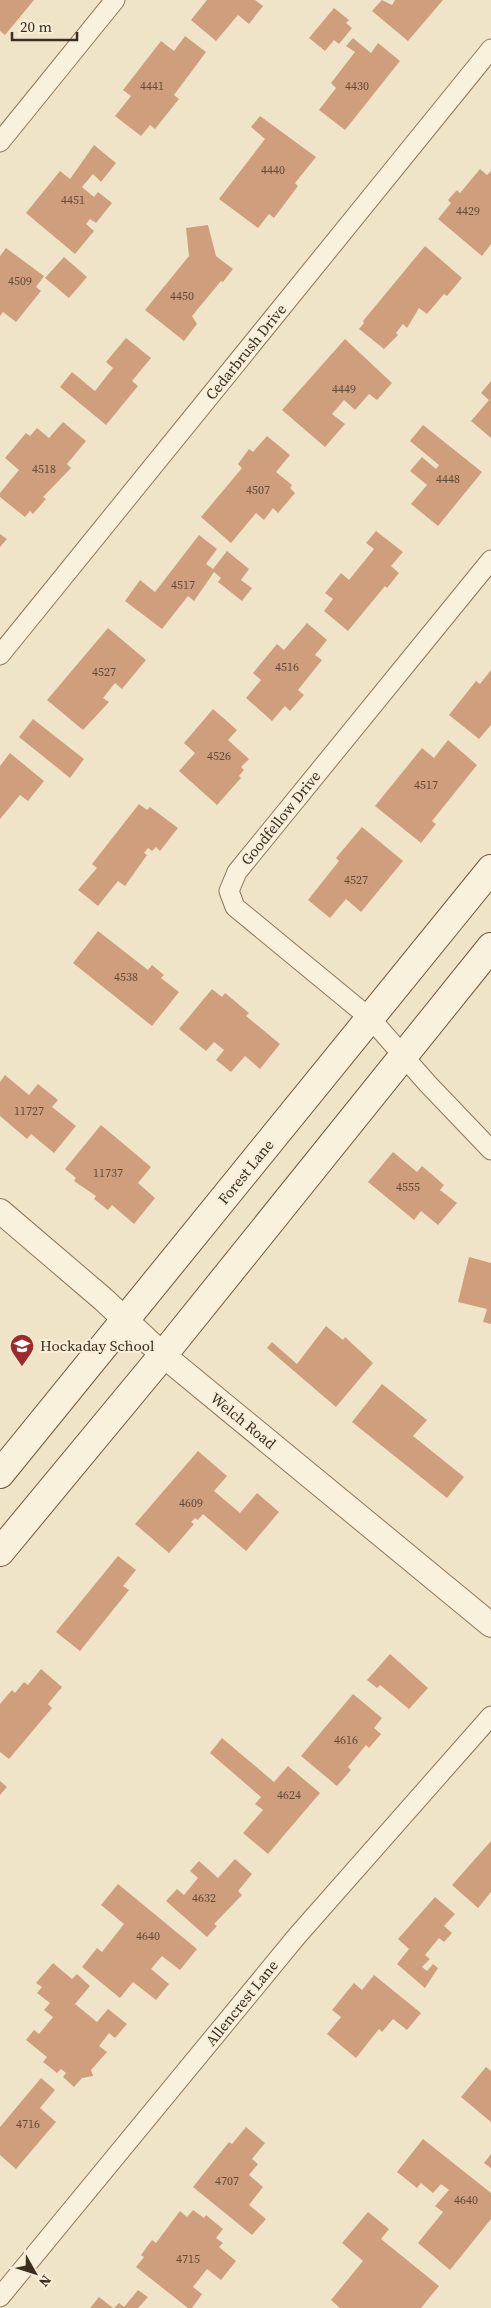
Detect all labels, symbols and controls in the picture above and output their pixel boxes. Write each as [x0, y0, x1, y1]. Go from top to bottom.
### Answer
scale bar [12, 10, 78, 42]
text: 20 m [20, 16, 52, 37]
house number: 4441 [140, 78, 164, 94]
house number: 4430 [345, 78, 369, 94]
house number: 4440 [261, 162, 285, 178]
house number: 4451 [61, 192, 85, 208]
house number: 4429 [456, 203, 480, 219]
house number: 4509 [8, 273, 32, 289]
house number: 4450 [170, 288, 194, 304]
street label: Cedarbrush Drive [200, 299, 291, 404]
house number: 4449 [332, 381, 356, 397]
house number: 4518 [32, 461, 56, 477]
house number: 4448 [436, 471, 460, 487]
house number: 4507 [246, 482, 270, 498]
house number: 4517 [171, 577, 195, 593]
house number: 4516 [275, 659, 299, 675]
house number: 4527 [92, 664, 116, 680]
house number: 4526 [207, 748, 231, 764]
street label: Goodfellow Drive [236, 766, 326, 869]
house number: 4517 [414, 777, 438, 793]
house number: 4527 [344, 872, 368, 888]
house number: 4538 [114, 969, 138, 985]
house number: 11727 [14, 1103, 44, 1119]
street label: Forest Lane [213, 1134, 279, 1209]
house number: 11737 [93, 1165, 123, 1181]
house number: 4555 [396, 1179, 420, 1195]
school or university icon: Hockaday School [9, 1333, 35, 1367]
place label: Hockaday School [40, 1335, 155, 1356]
street label: Welch Road [206, 1388, 281, 1454]
house number: 4609 [179, 1495, 203, 1511]
house number: 4616 [334, 1732, 358, 1748]
house number: 4624 [277, 1787, 301, 1803]
house number: 4632 [192, 1890, 216, 1906]
house number: 4640 [136, 1928, 160, 1944]
street label: Allencrest Lane [200, 1955, 283, 2050]
house number: 4716 [16, 2116, 40, 2132]
house number: 4707 [215, 2173, 239, 2189]
house number: 4640 [454, 2192, 478, 2208]
north arrow [10, 2248, 60, 2298]
house number: 4715 [176, 2251, 200, 2267]
text: N [34, 2271, 56, 2291]

